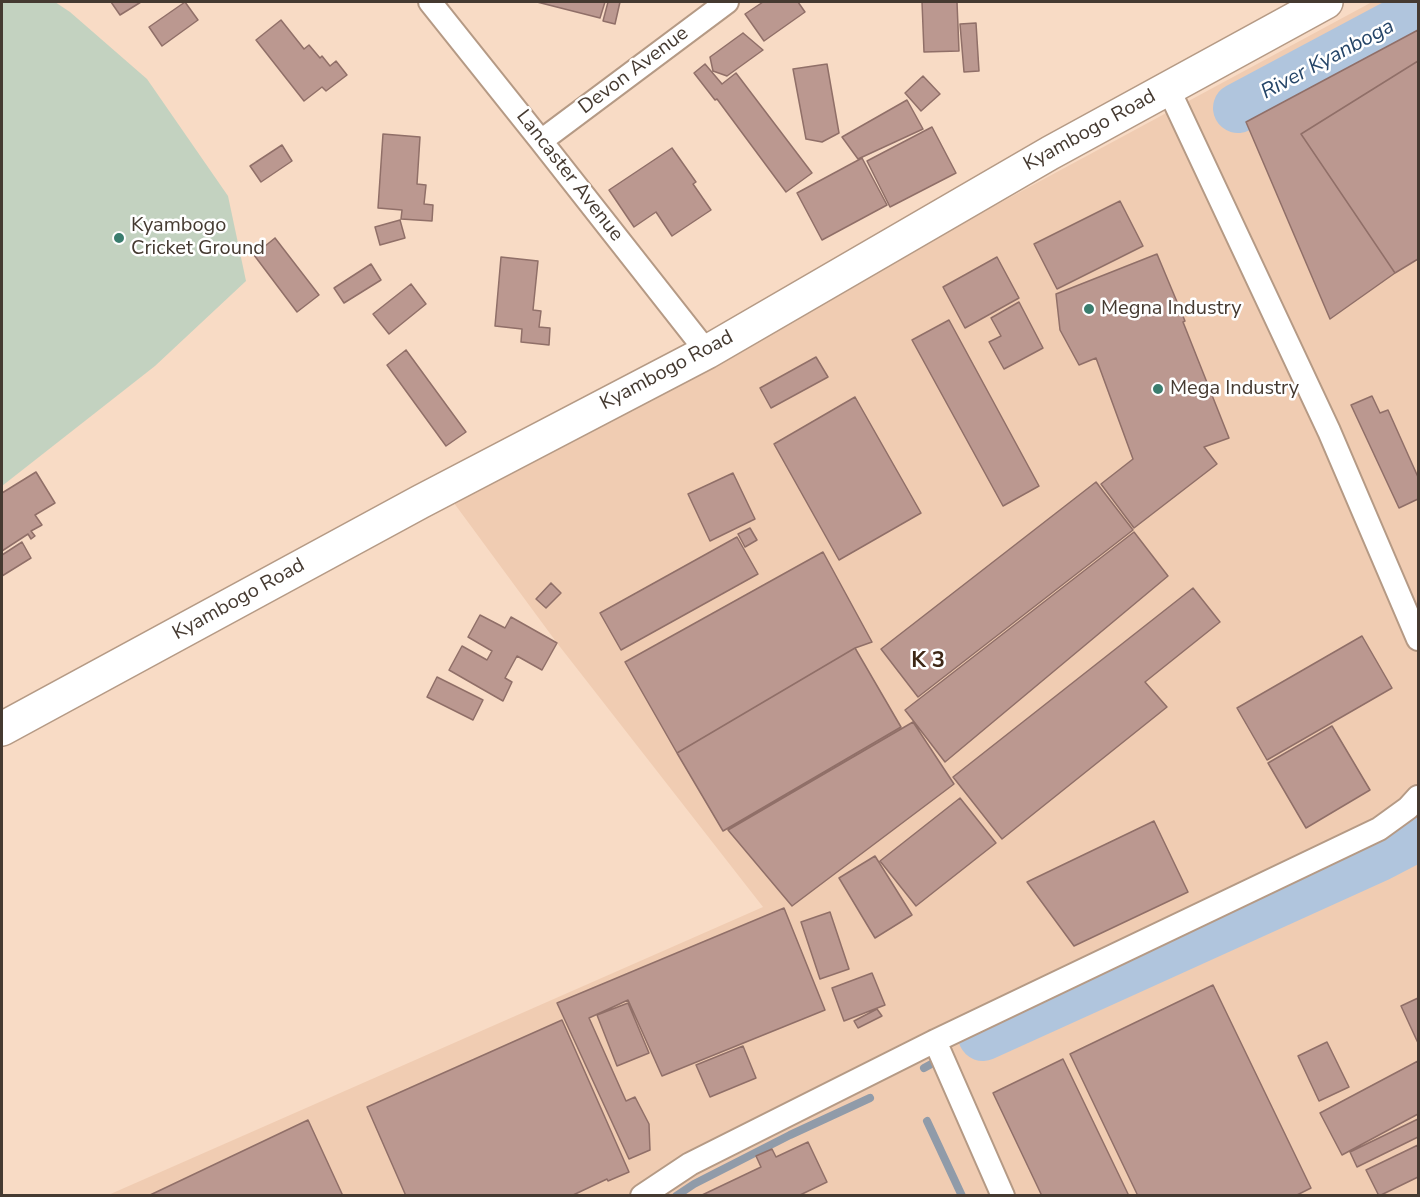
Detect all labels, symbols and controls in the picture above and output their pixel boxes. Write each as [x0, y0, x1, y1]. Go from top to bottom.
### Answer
water label: River Kyanboga [1257, 14, 1399, 106]
street label: Devon Avenue [574, 22, 694, 120]
street label: Kyambogo Road [1020, 85, 1160, 177]
street label: Lancaster Avenue [510, 106, 628, 246]
place label: Kyambogo Cricket Ground [131, 214, 265, 261]
marker: Kyambogo Cricket Ground [112, 231, 126, 245]
place label: Megna Industry [1101, 297, 1241, 321]
marker: Megna Industry [1082, 302, 1096, 316]
street label: Kyambogo Road [596, 326, 738, 416]
place label: Mega Industry [1170, 377, 1299, 401]
marker: Mega Industry [1151, 382, 1165, 396]
street label: Kyambogo Road [169, 554, 309, 646]
district label: K 3 [911, 649, 945, 675]

